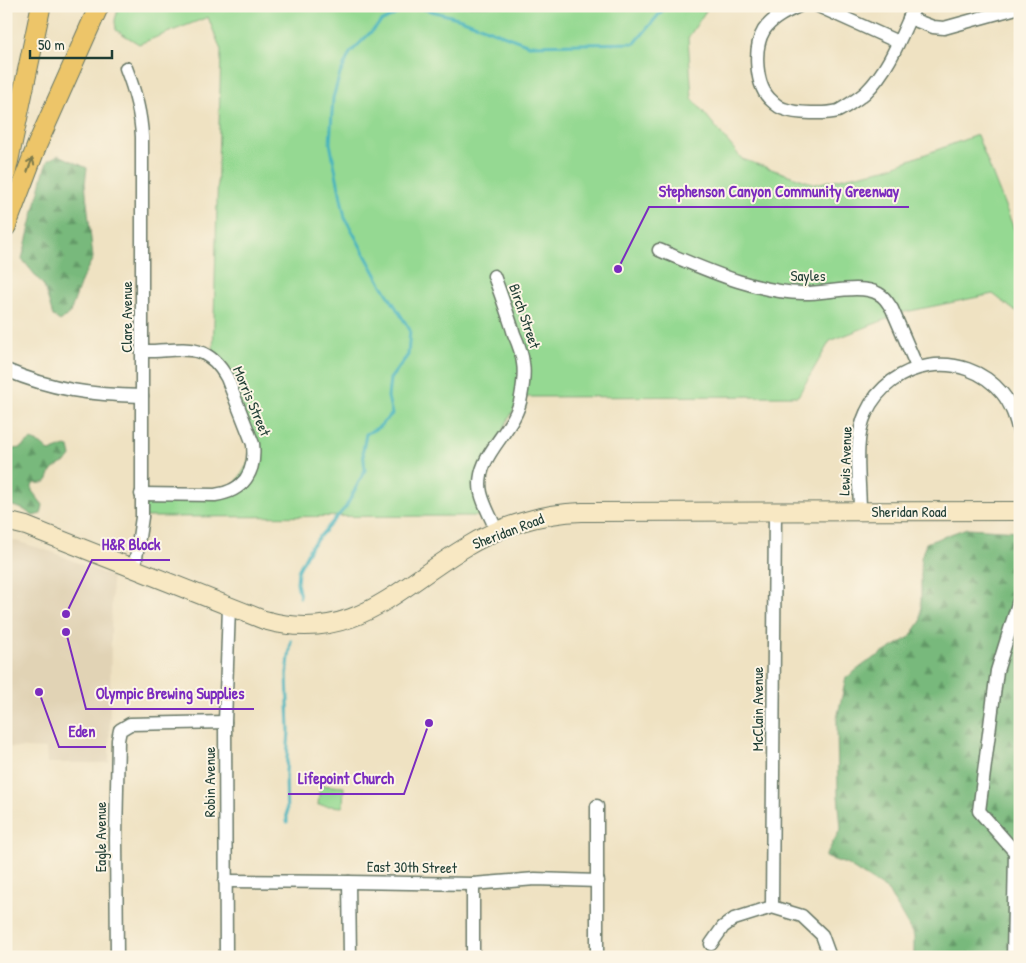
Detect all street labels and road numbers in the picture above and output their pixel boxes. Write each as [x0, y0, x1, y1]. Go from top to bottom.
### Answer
street label: Sayles [791, 265, 826, 286]
street label: Clare Avenue [116, 281, 137, 353]
street label: Birch Street [504, 281, 546, 352]
street label: Morris Street [228, 363, 276, 440]
street label: Lewis Avenue [833, 426, 857, 496]
street label: Sheridan Road [872, 501, 947, 522]
street label: Sheridan Road [469, 508, 547, 554]
street label: McClain Avenue [747, 667, 768, 751]
street label: Robin Avenue [199, 747, 220, 817]
street label: Eagle Avenue [90, 802, 111, 872]
street label: East 30th Street [367, 856, 458, 878]

